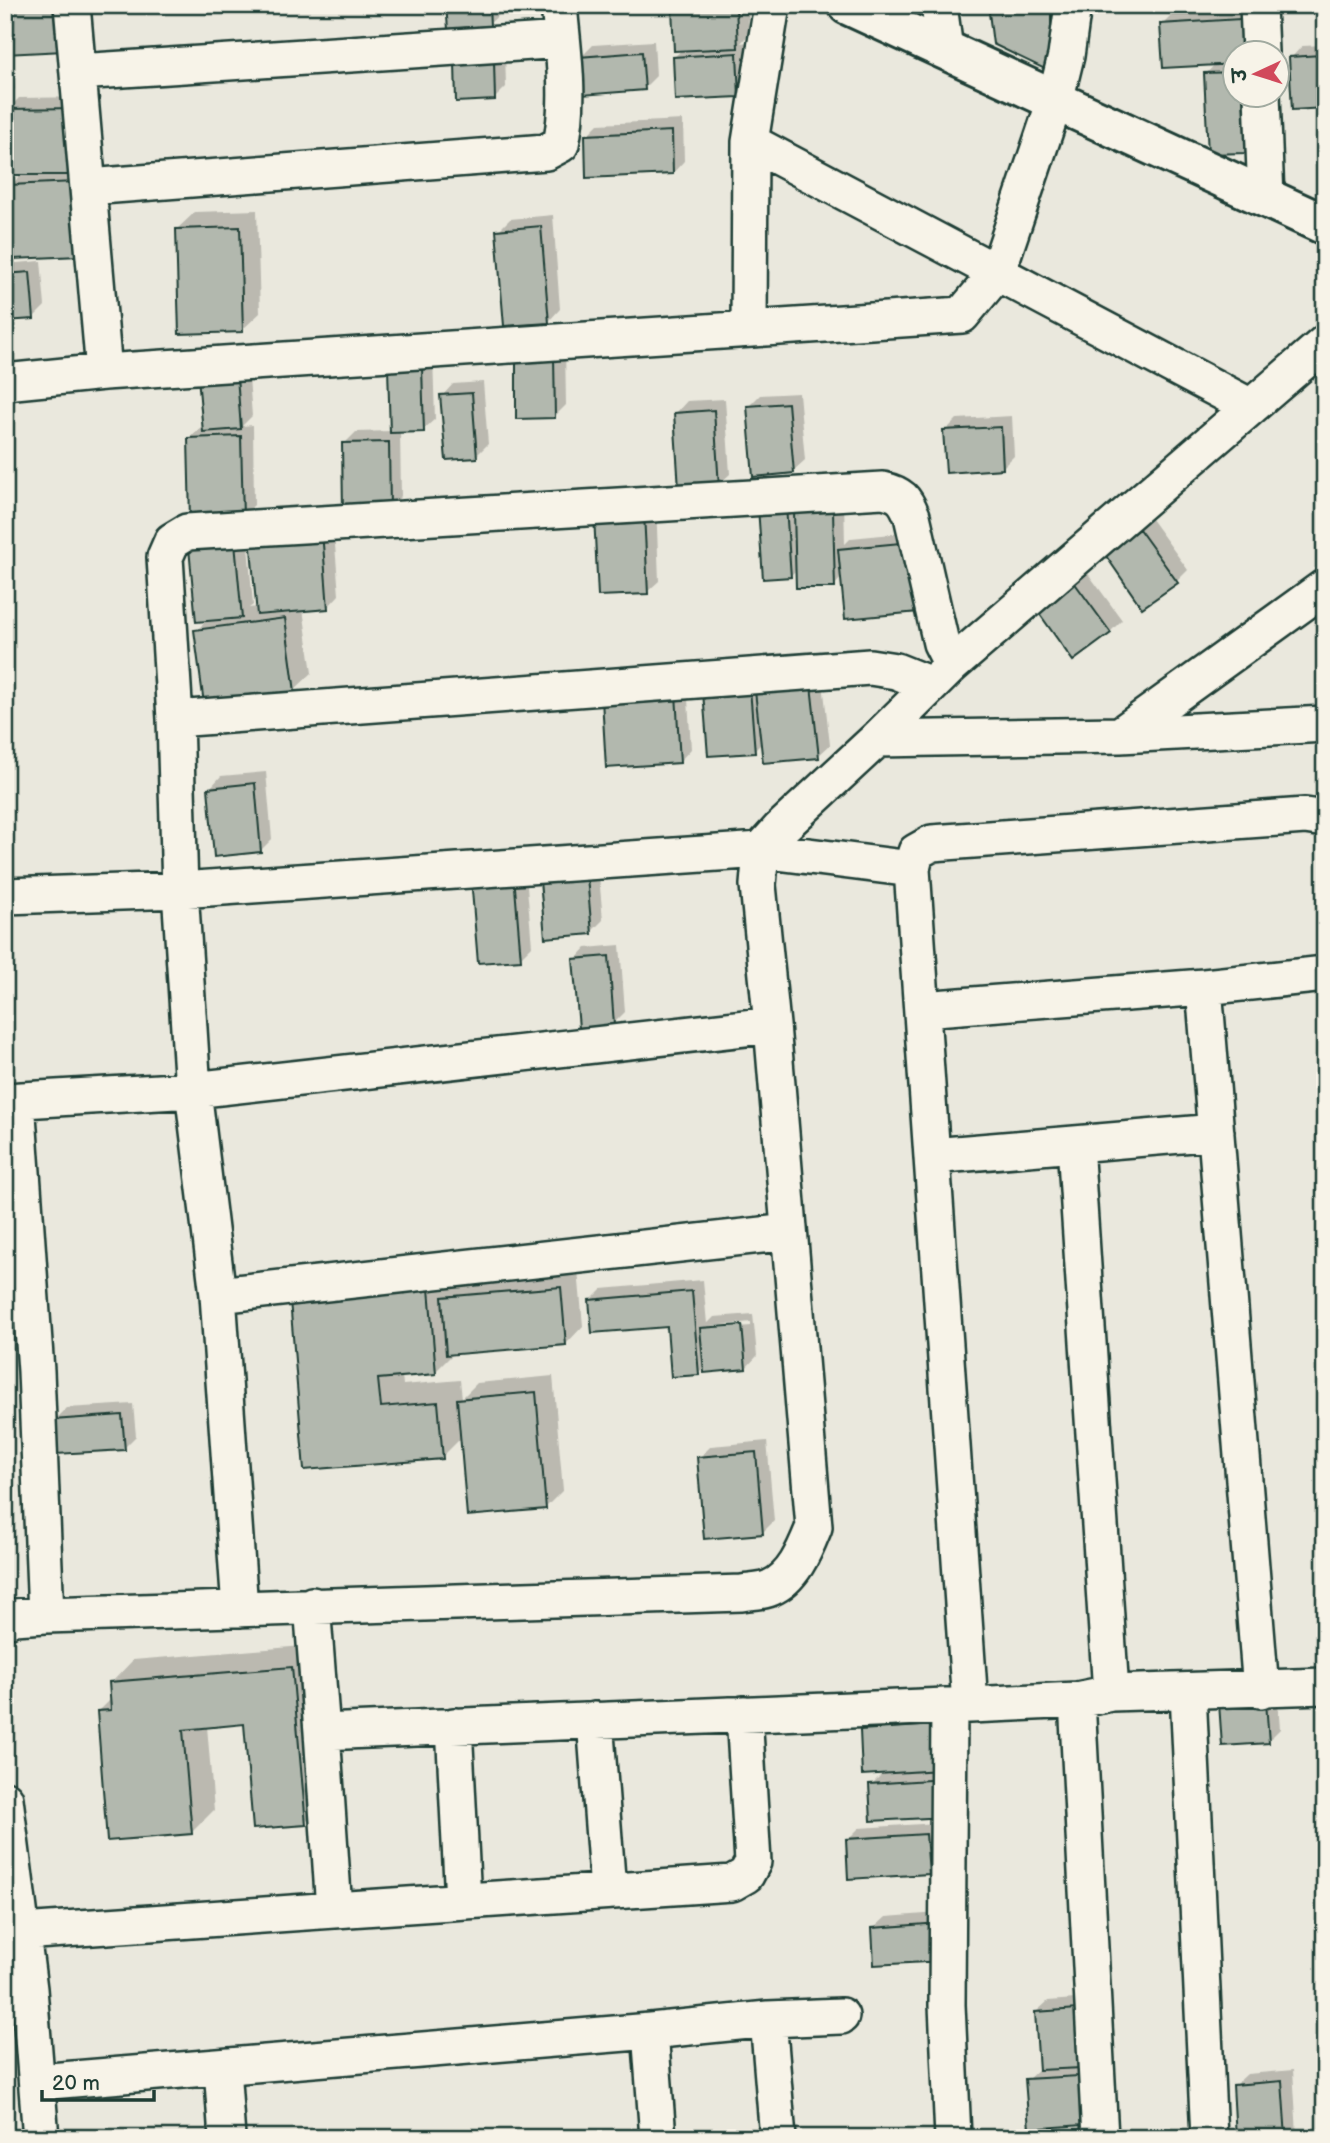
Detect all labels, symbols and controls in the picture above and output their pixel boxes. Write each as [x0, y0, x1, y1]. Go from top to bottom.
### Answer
north arrow [1222, 38, 1292, 108]
text: उ [1228, 66, 1253, 84]
scale bar [42, 2059, 154, 2103]
text: 20 m [52, 2071, 100, 2096]

